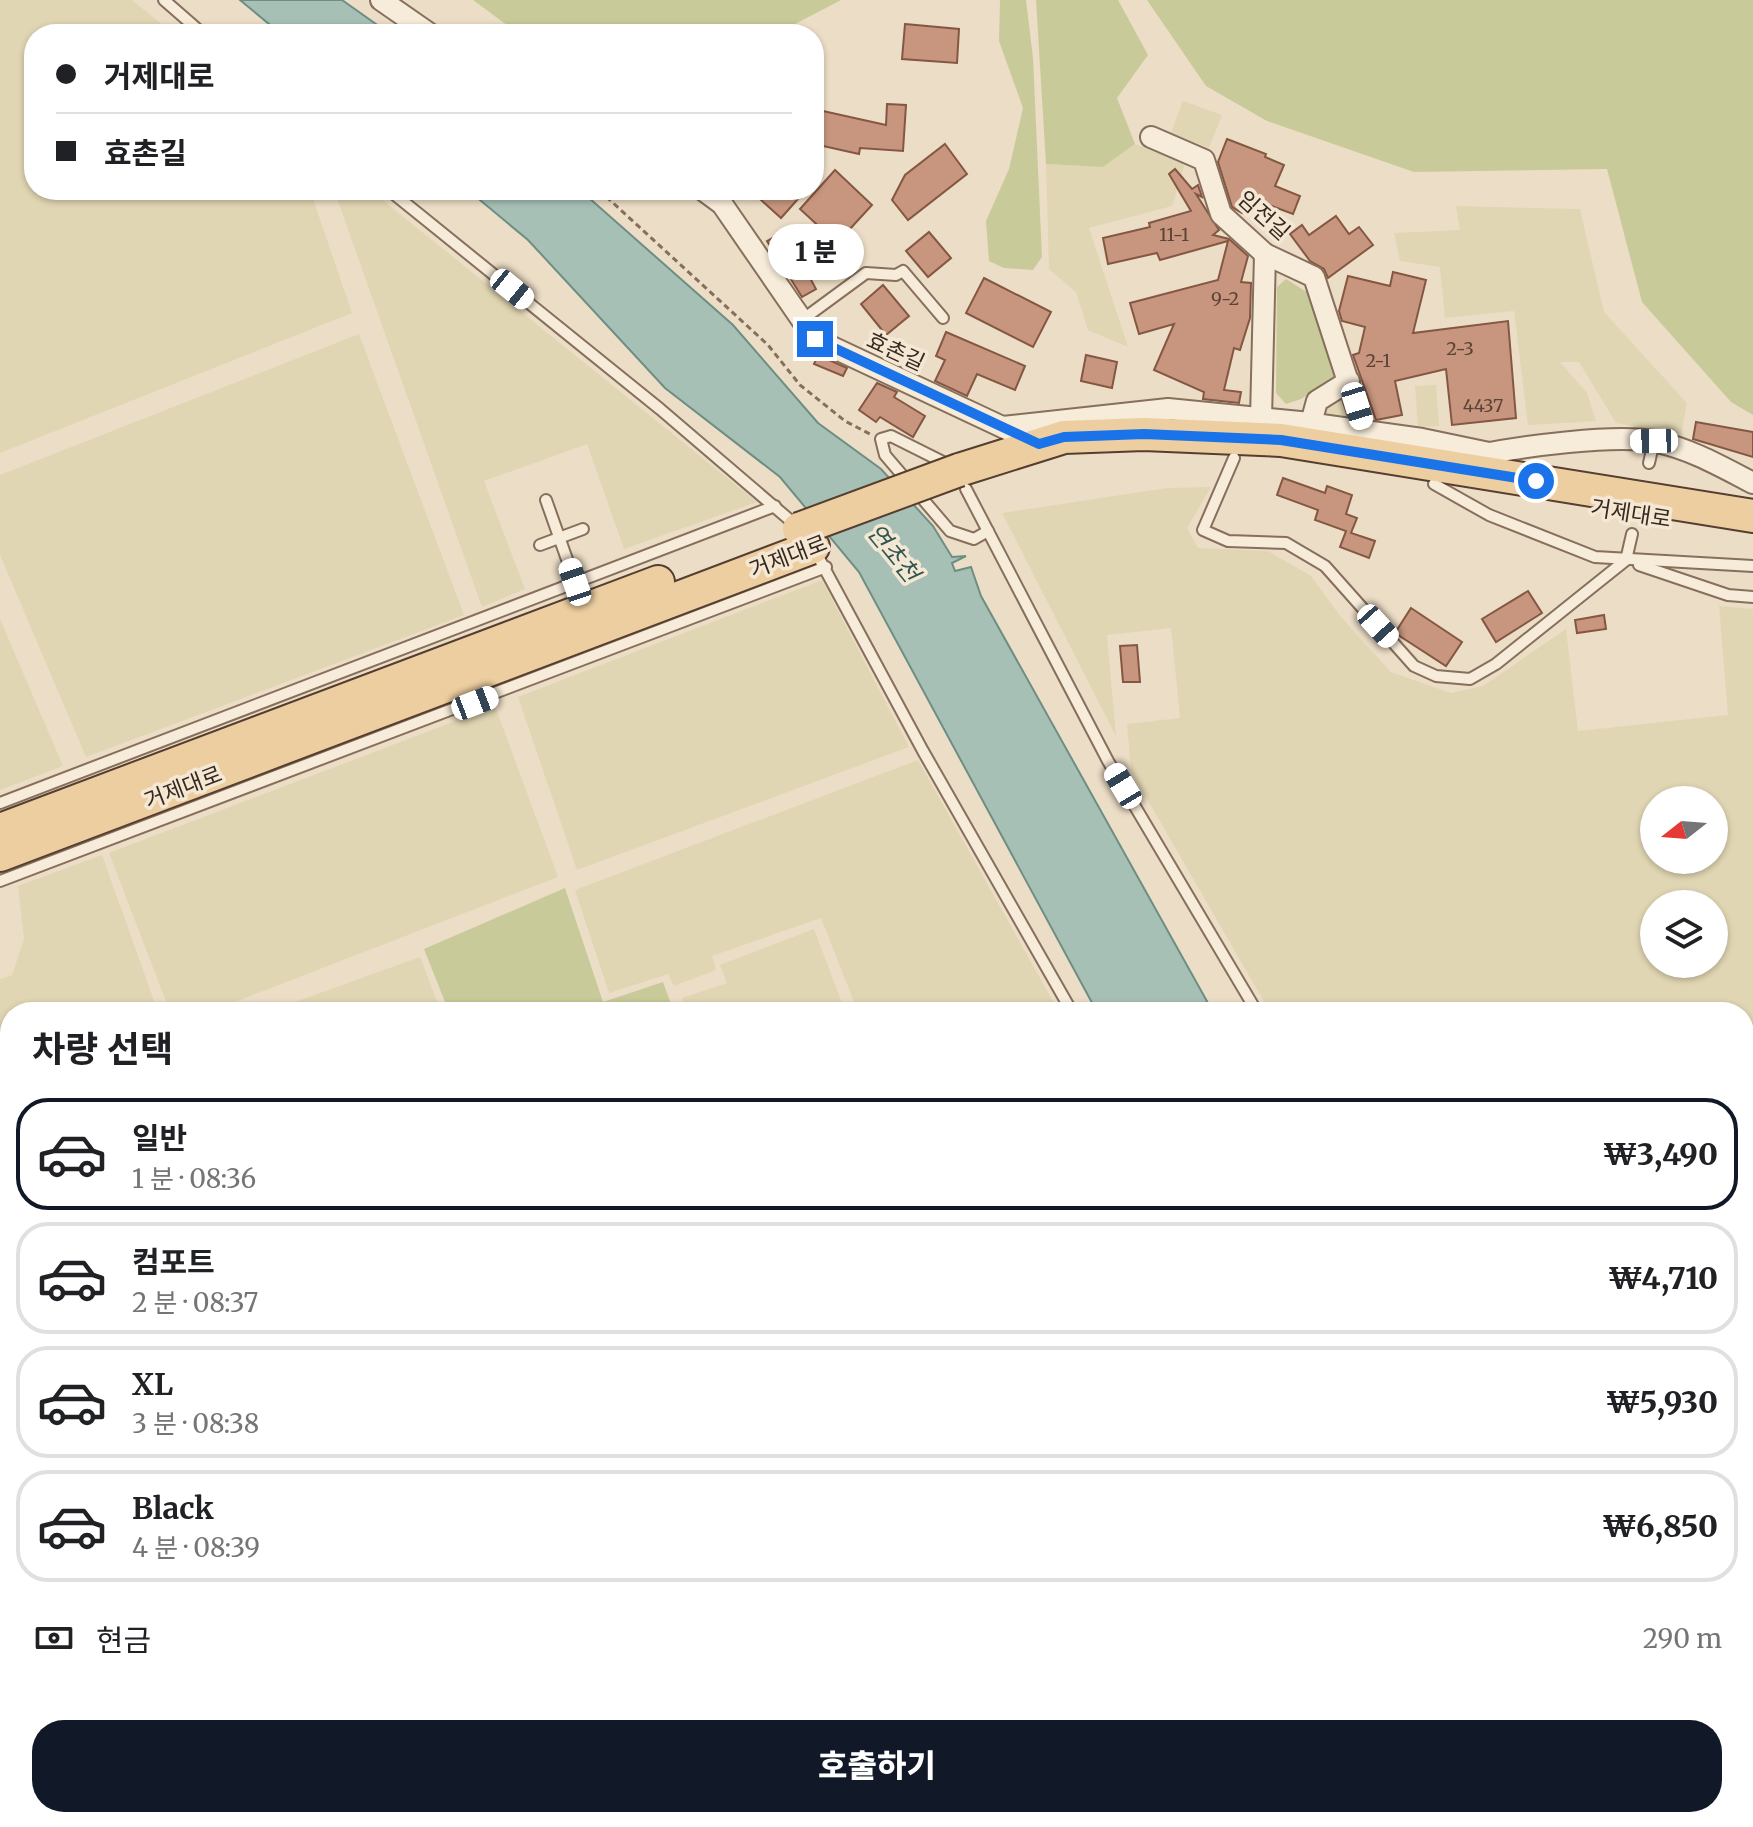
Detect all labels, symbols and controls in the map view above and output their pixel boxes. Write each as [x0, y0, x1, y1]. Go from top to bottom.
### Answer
text: 거제대로 [104, 57, 214, 95]
text: 효촌길 [104, 134, 187, 172]
street label: 임전길 [1232, 184, 1296, 246]
callout: 1 분 [767, 223, 863, 279]
house number: 11-1 [1159, 223, 1189, 246]
text: 1 분 [795, 235, 837, 268]
car [486, 265, 538, 313]
house number: 9-2 [1211, 287, 1239, 310]
route end [797, 321, 833, 357]
street label: 효촌길 [863, 325, 929, 377]
house number: 2-3 [1446, 337, 1474, 360]
house number: 2-1 [1365, 349, 1391, 372]
car [1339, 380, 1375, 432]
house number: 4437 [1463, 394, 1503, 417]
car [1630, 429, 1678, 453]
route start [1518, 463, 1554, 499]
street label: 거제대로 [1589, 493, 1673, 533]
water label: 연초천 [860, 517, 928, 590]
street label: 거제대로 [745, 528, 831, 584]
car [556, 555, 594, 609]
car [1353, 600, 1403, 652]
car [448, 683, 502, 723]
street label: 거제대로 [140, 759, 226, 815]
car [1100, 759, 1146, 813]
north arrow [1640, 786, 1728, 874]
map controls [1640, 786, 1728, 978]
button: layers [1640, 890, 1728, 978]
text: 차량 선택 [32, 1027, 173, 1072]
icon: car [36, 1118, 108, 1190]
text: 일반 [132, 1119, 187, 1157]
text: ₩3,490 [1603, 1135, 1718, 1173]
text: 1 분 · 08:36 [132, 1162, 256, 1195]
icon: car [36, 1242, 108, 1314]
text: 컴포트 [132, 1243, 215, 1281]
text: ₩4,710 [1608, 1259, 1718, 1297]
text: 2 분 · 08:37 [132, 1286, 258, 1319]
text: XL [132, 1365, 173, 1403]
icon: car [36, 1366, 108, 1438]
text: ₩5,930 [1606, 1383, 1718, 1421]
text: 3 분 · 08:38 [132, 1407, 259, 1440]
text: Black [132, 1489, 214, 1527]
icon: car [36, 1490, 108, 1562]
text: ₩6,850 [1603, 1507, 1718, 1545]
text: 4 분 · 08:39 [132, 1531, 260, 1564]
icon: cash [32, 1616, 76, 1660]
text: 현금 [96, 1621, 151, 1659]
text: 290 m [1643, 1622, 1722, 1655]
button: 호출하기 [32, 1720, 1722, 1812]

